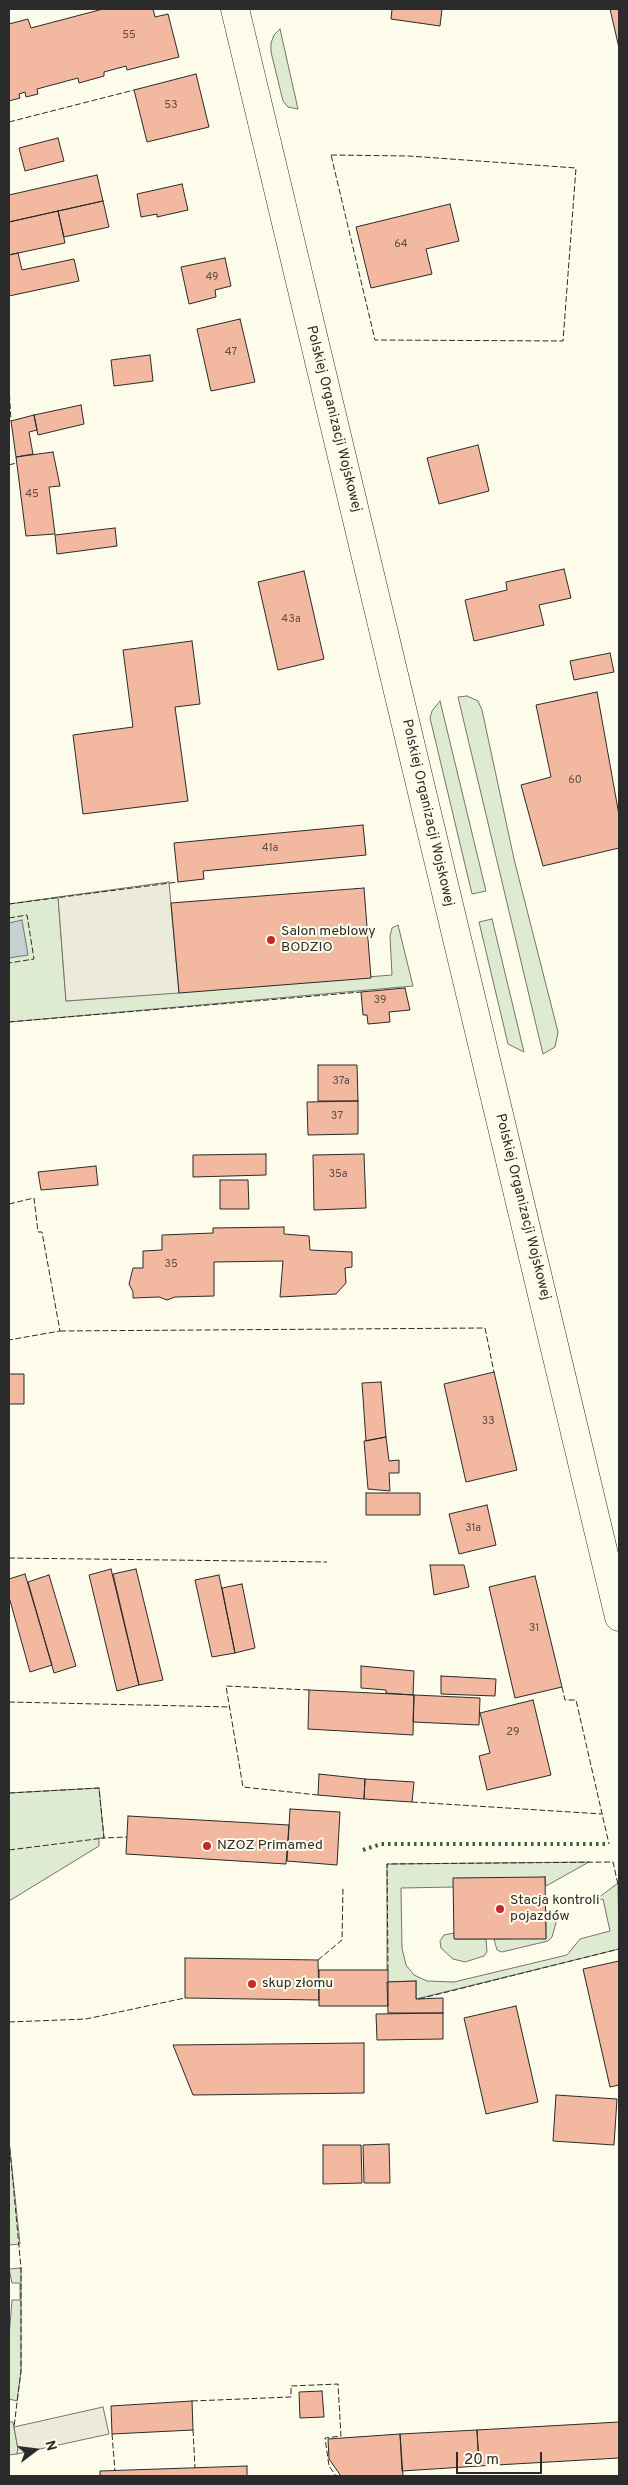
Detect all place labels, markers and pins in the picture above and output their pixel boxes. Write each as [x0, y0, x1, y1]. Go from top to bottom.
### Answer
place label: Salon meblowy BODZIO [281, 924, 376, 956]
marker: Salon meblowy BODZIO [265, 934, 277, 946]
place label: NZOZ Primamed [217, 1838, 323, 1854]
marker: NZOZ Primamed [201, 1840, 213, 1852]
place label: Stacja kontroli pojazdów [510, 1893, 599, 1925]
marker: Stacja kontroli pojazdów [494, 1903, 506, 1915]
place label: skup złomu [262, 1976, 333, 1992]
marker: skup złomu [246, 1978, 258, 1990]

